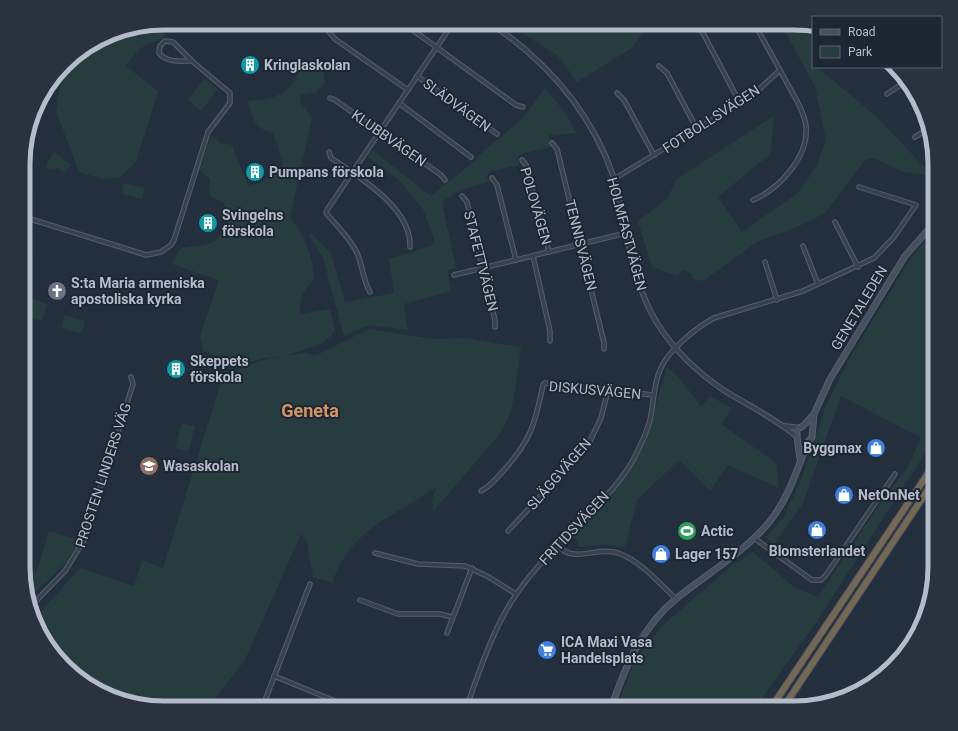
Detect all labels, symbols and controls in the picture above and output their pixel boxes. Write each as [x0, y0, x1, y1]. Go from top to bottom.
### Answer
legend [812, 16, 942, 68]
text: Road [848, 25, 876, 39]
text: Park [848, 45, 873, 59]
building icon: Kringlaskolan [239, 54, 261, 76]
place label: Kringlaskolan [264, 57, 351, 73]
street label: SLÄDVÄGEN [420, 75, 494, 135]
street label: FOTBOLLSVÄGEN [660, 82, 762, 156]
street label: KLUBBVÄGEN [349, 106, 429, 170]
building icon: Pumpans förskola [244, 161, 266, 183]
place label: Pumpans förskola [269, 164, 384, 180]
street label: POLOVÄGEN [517, 165, 555, 247]
street label: HOLMFASTVÄGEN [604, 176, 650, 292]
street label: TENNISVÄGEN [562, 198, 600, 292]
place label: Svingelns förskola [222, 207, 284, 239]
street label: STAFETTVÄGEN [461, 209, 501, 313]
building icon: Svingelns förskola [197, 212, 219, 234]
street label: GENETALEDEN [828, 263, 890, 353]
place label: S:ta Maria armeniska apostoliska kyrka [71, 275, 205, 307]
church icon: S:ta Maria armeniska apostoliska kyrka [46, 280, 68, 302]
place label: Skeppets förskola [190, 353, 249, 385]
building icon: Skeppets förskola [165, 358, 187, 380]
street label: DISKUSVÄGEN [548, 378, 642, 402]
district label: Geneta [281, 400, 339, 421]
street label: PROSTEN LINDERS VÄG [72, 401, 134, 549]
street label: SLÄGGVÄGEN [524, 435, 594, 513]
shop icon: Byggmax [865, 437, 887, 459]
place label: Byggmax [803, 440, 863, 456]
school or university icon: Wasaskolan [138, 455, 160, 477]
place label: Wasaskolan [163, 458, 239, 474]
shop icon: NetOnNet [833, 484, 855, 506]
place label: NetOnNet [858, 487, 920, 503]
street label: FRITIDSVÄGEN [536, 488, 612, 568]
shop icon: Blomsterlandet [806, 519, 828, 541]
sports icon: Actic [676, 520, 698, 542]
place label: Actic [701, 523, 733, 539]
shop icon: Lager 157 [650, 543, 672, 565]
place label: Blomsterlandet [769, 543, 866, 559]
place label: Lager 157 [675, 546, 738, 562]
place label: ICA Maxi Vasa Handelsplats [561, 634, 653, 666]
supermarket icon: ICA Maxi Vasa Handelsplats [536, 639, 558, 661]

